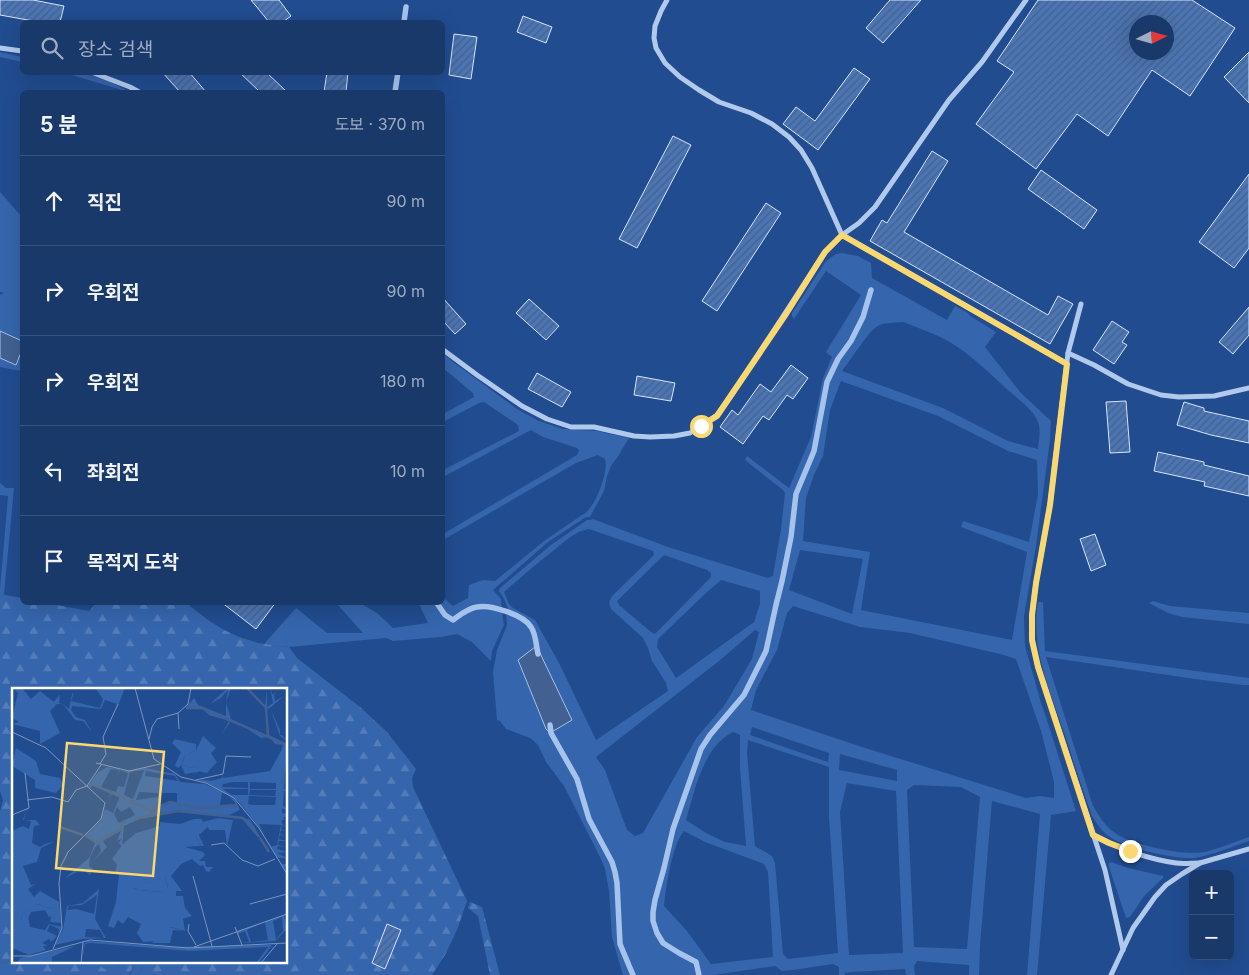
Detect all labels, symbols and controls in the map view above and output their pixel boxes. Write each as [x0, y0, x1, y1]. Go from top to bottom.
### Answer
north arrow [1129, 15, 1174, 60]
search box [20, 20, 445, 75]
icon: search [38, 34, 66, 62]
text: 장소 검색 [78, 38, 153, 61]
text: 5 분 [40, 112, 78, 137]
text: 도보 · 370 m [335, 114, 425, 134]
icon: ahead [40, 187, 68, 215]
text: 직진 [87, 191, 122, 214]
text: 90 m [386, 191, 425, 211]
icon: right [40, 277, 68, 305]
text: 우회전 [87, 281, 139, 304]
text: 90 m [386, 281, 425, 301]
icon: right [40, 367, 68, 395]
text: 우회전 [87, 371, 139, 394]
text: 180 m [380, 371, 425, 391]
route start [690, 415, 713, 438]
icon: left [40, 457, 68, 485]
text: 좌회전 [87, 461, 139, 484]
text: 10 m [390, 461, 425, 481]
icon: arrive [40, 547, 68, 575]
text: 목적지 도착 [87, 551, 179, 574]
inset map [12, 688, 288, 962]
route end [1119, 840, 1142, 863]
map controls [1189, 870, 1234, 960]
button: + [1189, 870, 1234, 915]
button: − [1189, 915, 1234, 960]

